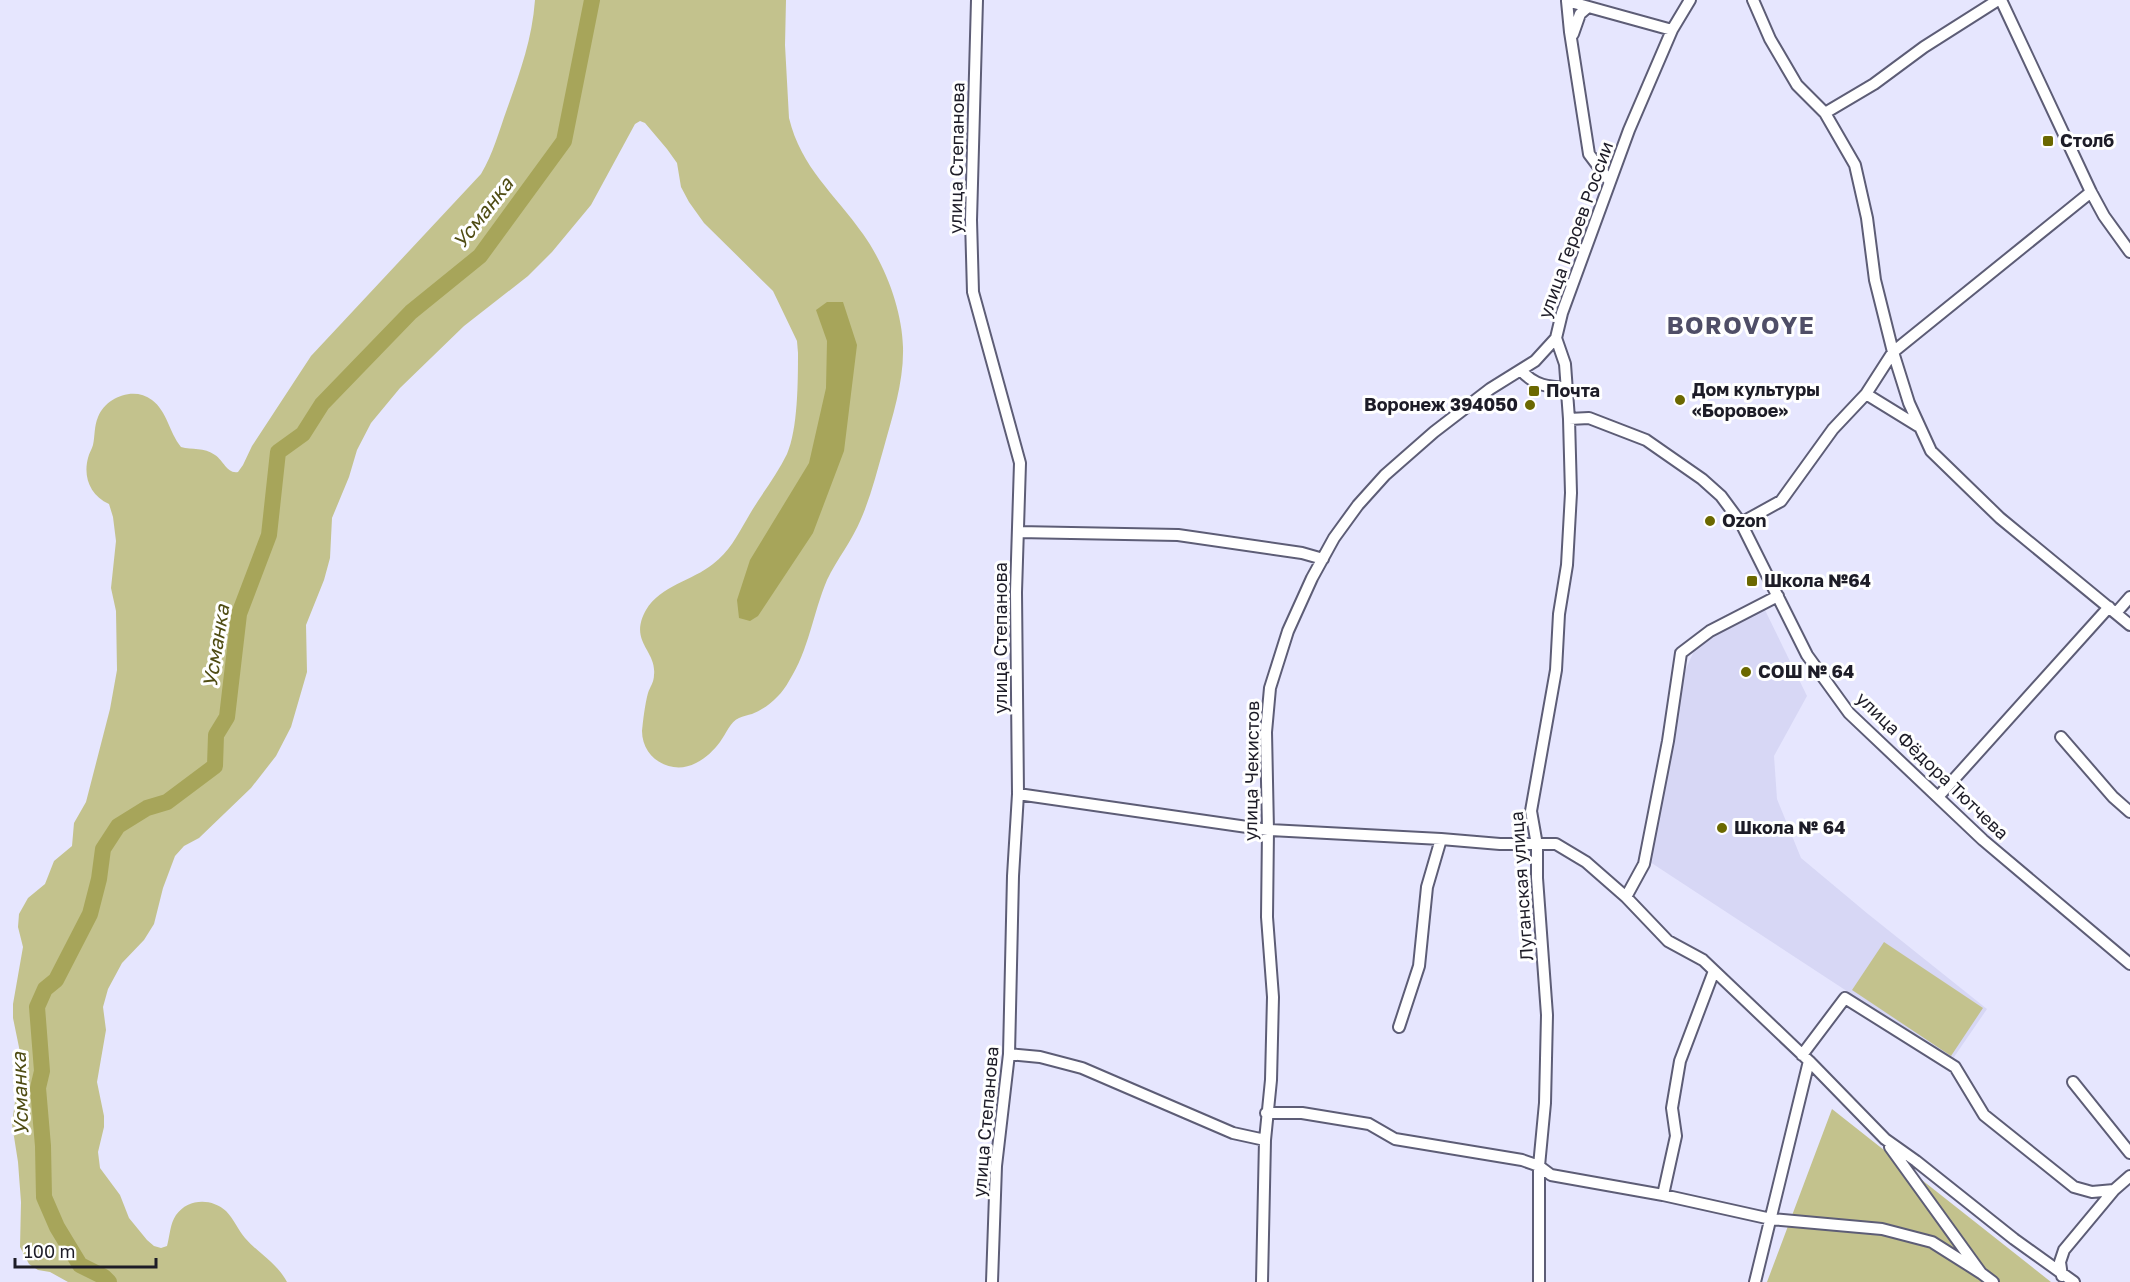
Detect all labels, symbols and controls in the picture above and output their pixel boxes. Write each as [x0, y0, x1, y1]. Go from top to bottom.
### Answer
street label: улица Степанова [944, 82, 968, 234]
place label: Столб [2060, 129, 2114, 151]
marker: Столб [2041, 134, 2055, 148]
street label: улица Героев России [1533, 138, 1617, 321]
water label: Усманка [447, 172, 518, 253]
district label: BOROVOYE [1667, 310, 1815, 339]
place label: Дом культуры «Боровое» [1692, 378, 1820, 421]
place label: Почта [1546, 379, 1600, 401]
marker: Почта [1527, 384, 1541, 398]
place label: Воронеж 394050 [1364, 393, 1518, 415]
marker: Дом культуры «Боровое» [1673, 393, 1687, 407]
marker: Воронеж 394050 [1523, 398, 1537, 412]
place label: Ozon [1722, 509, 1767, 531]
marker: Ozon [1703, 514, 1717, 528]
street label: улица Степанова [989, 562, 1011, 714]
place label: Школа №64 [1764, 569, 1871, 591]
marker: Школа №64 [1745, 574, 1759, 588]
water label: Усманка [197, 602, 234, 689]
place label: СОШ № 64 [1758, 660, 1854, 682]
marker: СОШ № 64 [1739, 665, 1753, 679]
street label: улица Фёдора Тютчева [1852, 687, 2013, 844]
street label: улица Чекистов [1239, 701, 1263, 841]
street label: Луганская улица [1505, 811, 1537, 961]
place label: Школа № 64 [1734, 816, 1846, 838]
marker: Школа № 64 [1715, 821, 1729, 835]
street label: улица Степанова [967, 1045, 1003, 1198]
water label: Усманка [6, 1051, 32, 1136]
scale bar [15, 1231, 156, 1269]
text: 100 m [24, 1240, 75, 1262]

